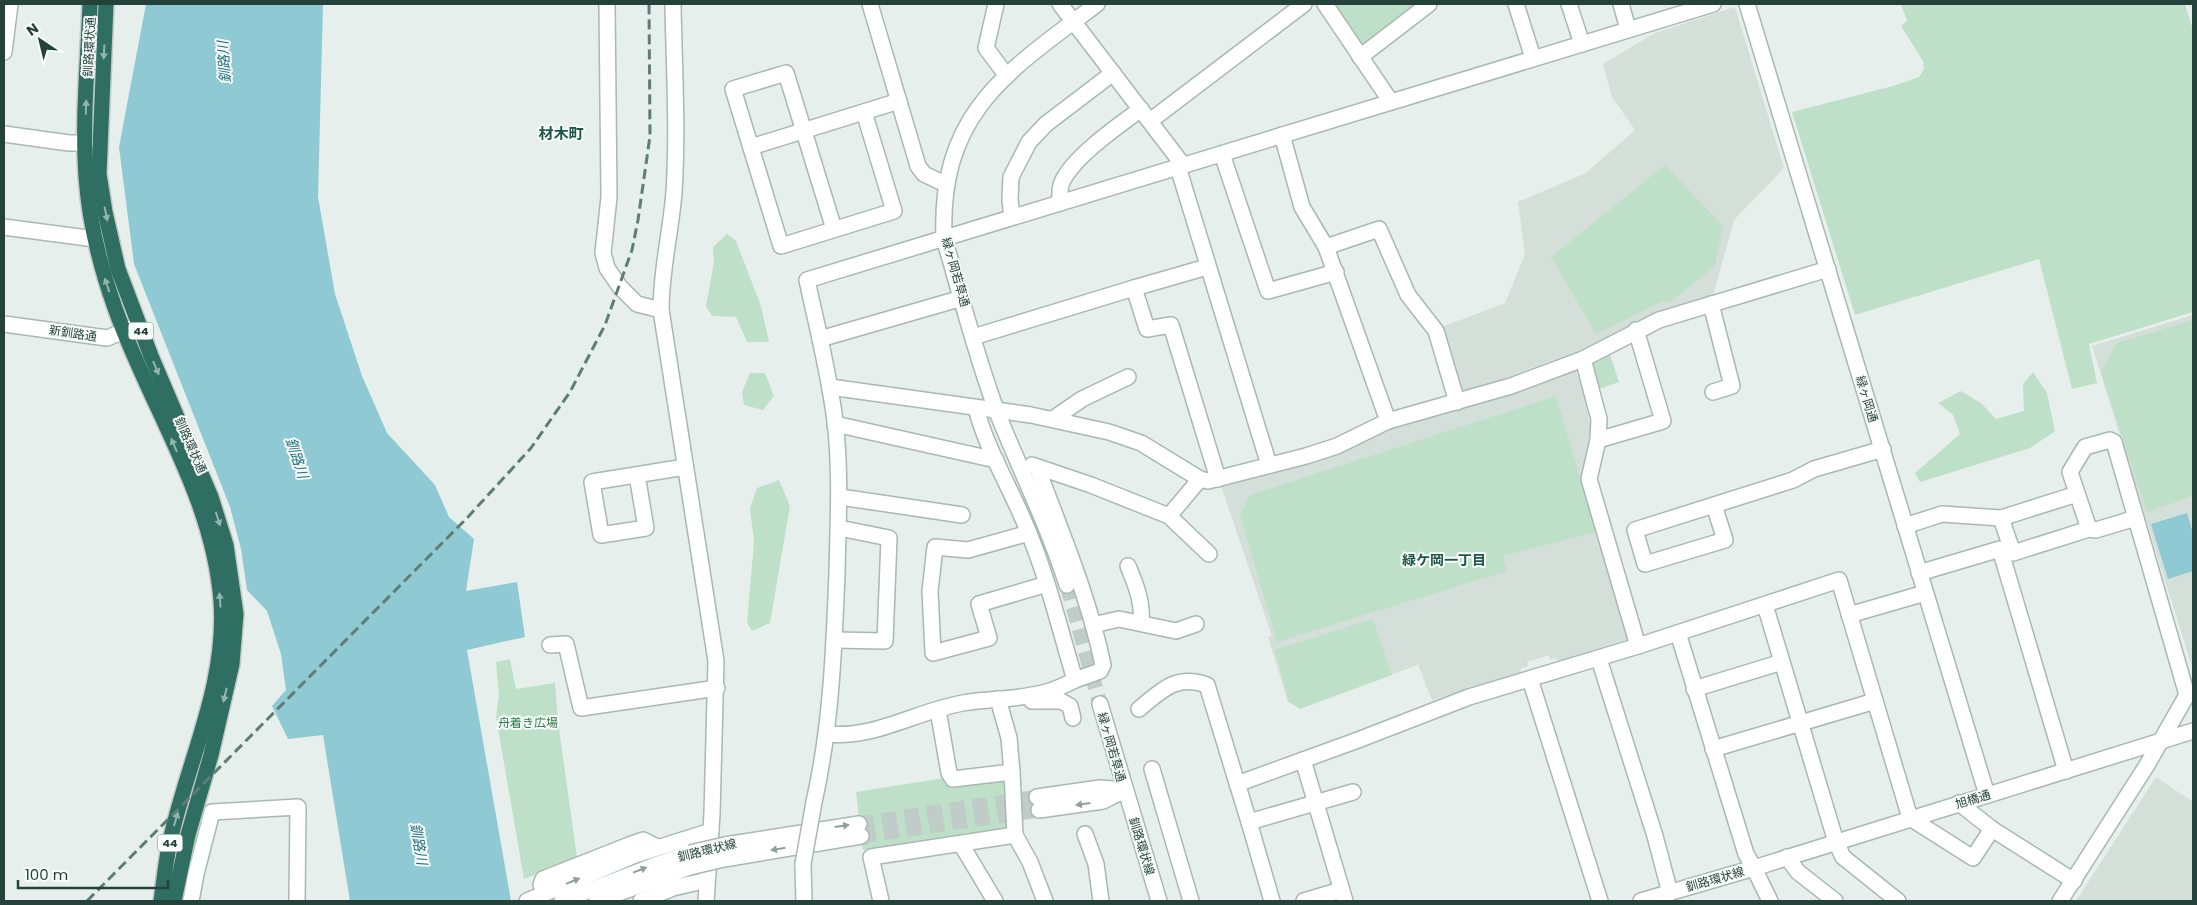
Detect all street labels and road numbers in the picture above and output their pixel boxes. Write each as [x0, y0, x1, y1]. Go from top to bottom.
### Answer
street label: 釧路環状通 [79, 17, 99, 77]
street label: 緑ヶ岡若草通 [938, 235, 974, 309]
street label: 新釧路通 [48, 321, 98, 345]
road number: 44 [128, 322, 154, 340]
street label: 緑ヶ岡通 [1852, 374, 1882, 424]
street label: 釧路環状通 [171, 414, 211, 476]
street label: 緑ヶ岡若草通 [1094, 710, 1130, 784]
street label: 旭橋通 [1953, 786, 1993, 812]
street label: 釧路環状線 [1125, 815, 1159, 877]
road number: 44 [158, 834, 182, 851]
street label: 釧路環状線 [676, 834, 738, 866]
street label: 釧路環状線 [1684, 863, 1746, 895]

